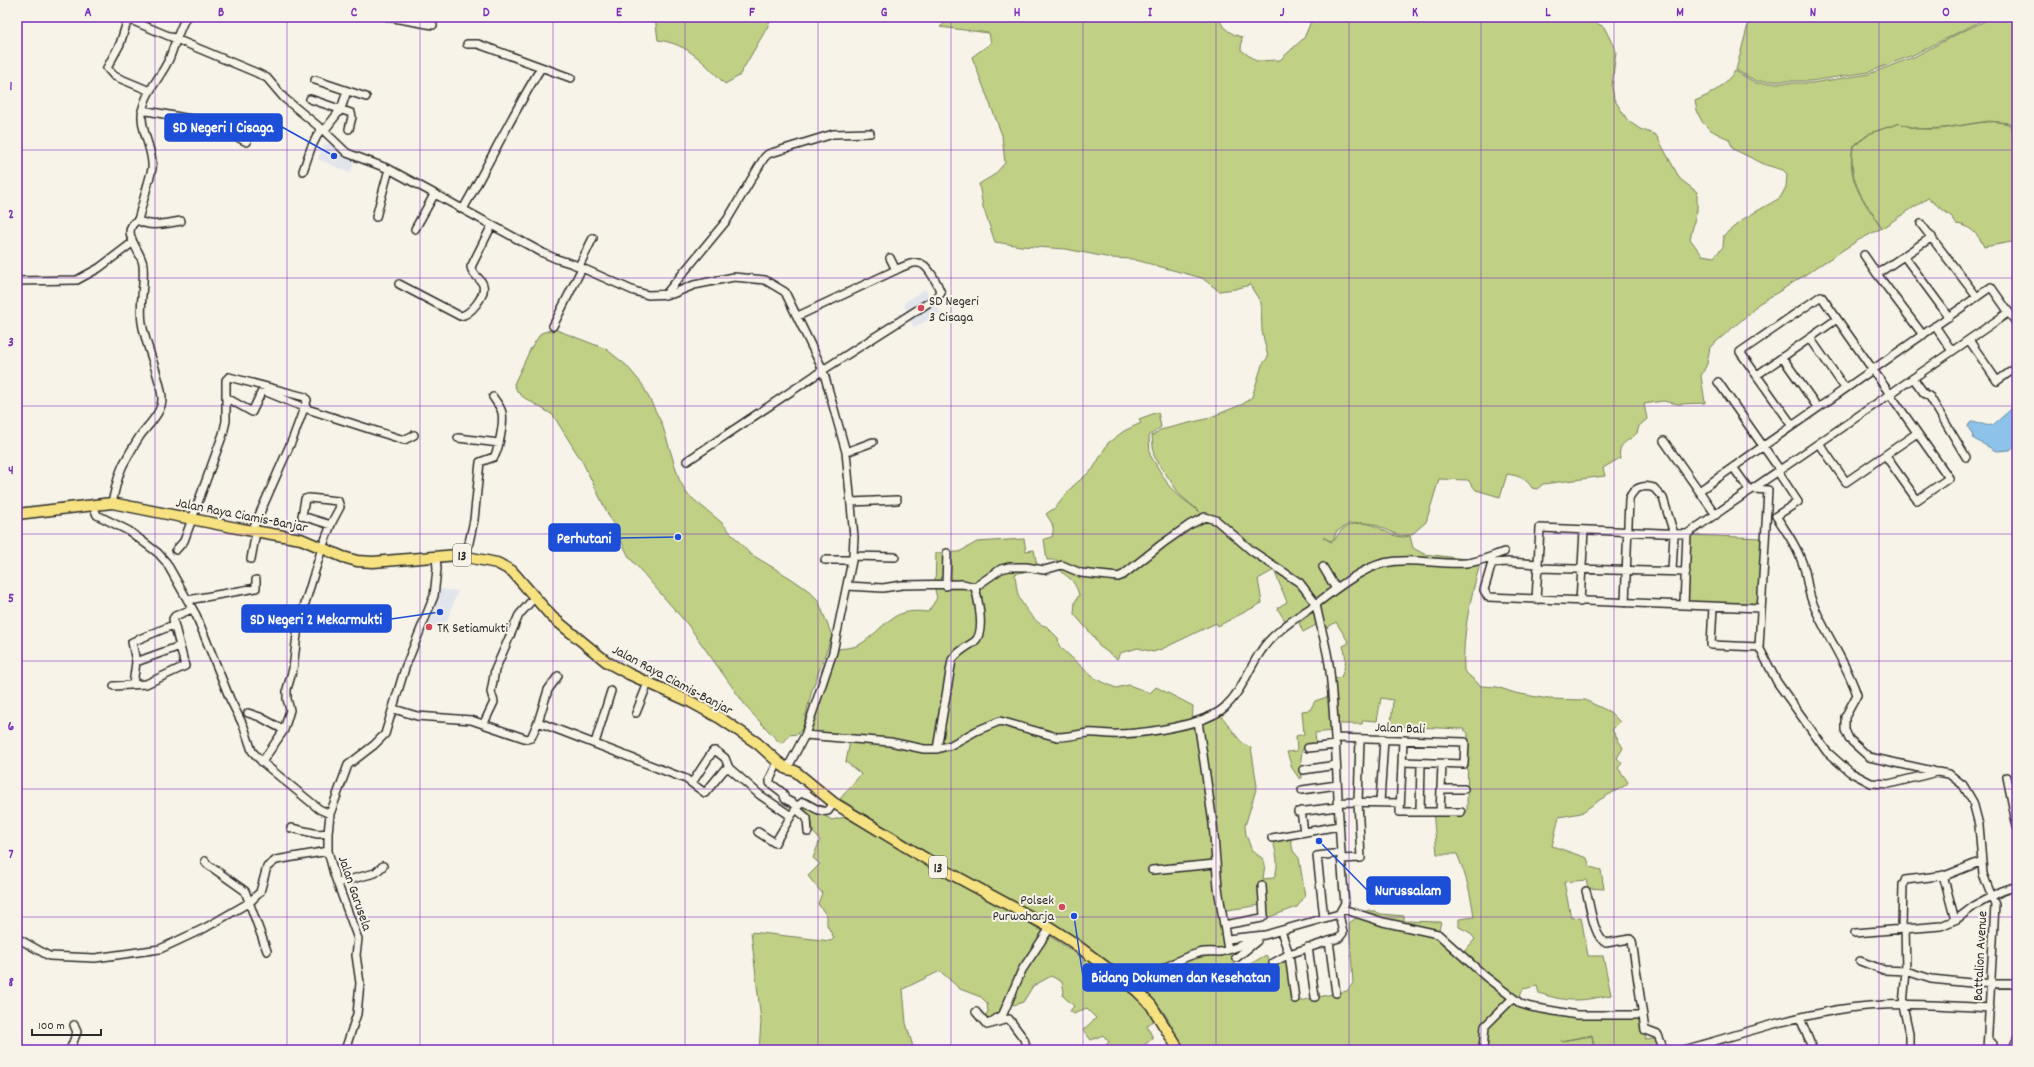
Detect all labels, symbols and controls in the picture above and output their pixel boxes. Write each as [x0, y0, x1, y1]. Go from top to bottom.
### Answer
text: A [84, 4, 92, 23]
text: B [218, 4, 224, 23]
text: C [351, 4, 358, 23]
text: D [483, 4, 490, 23]
text: E [616, 4, 623, 23]
text: F [749, 4, 755, 23]
text: G [881, 4, 888, 23]
text: H [1014, 4, 1021, 23]
text: I [1148, 4, 1153, 23]
text: J [1280, 4, 1285, 23]
text: K [1412, 4, 1418, 23]
text: L [1545, 4, 1551, 23]
text: M [1676, 4, 1684, 23]
text: N [1810, 4, 1816, 23]
text: O [1942, 4, 1950, 23]
text: 1 [10, 78, 13, 97]
callout: SD Negeri 1 Cisaga [165, 114, 282, 141]
text: SD Negeri 1 Cisaga [173, 118, 274, 140]
text: 2 [8, 206, 14, 225]
place label: SD Negeri 3 Cisaga [929, 292, 979, 328]
marker: SD Negeri 3 Cisaga [916, 303, 926, 313]
text: 3 [8, 334, 14, 353]
text: 4 [8, 462, 14, 481]
street label: Jalan Raya Ciamis-Banjar [174, 493, 310, 539]
callout: Perhutani [549, 524, 620, 551]
text: Perhutani [557, 529, 612, 551]
road number: 13 [453, 544, 471, 566]
text: 5 [8, 590, 14, 609]
callout: SD Negeri 2 Mekarmukti [242, 605, 391, 632]
text: SD Negeri 2 Mekarmukti [250, 610, 382, 632]
place label: TK Setiamukti [437, 619, 508, 639]
marker: TK Setiamukti [424, 622, 434, 632]
street label: Jalan Raya Ciamis-Banjar [608, 640, 737, 721]
text: 6 [8, 718, 15, 737]
street label: Jalan Bali [1374, 718, 1426, 740]
text: 7 [9, 846, 14, 865]
street label: Jalan Garusela [332, 853, 376, 934]
road number: 13 [929, 856, 947, 878]
callout: Nurussalam [1367, 877, 1450, 904]
text: Nurussalam [1375, 881, 1441, 903]
place label: Polsek Purwaharja [992, 891, 1054, 927]
marker: Polsek Purwaharja [1057, 902, 1067, 912]
street label: Battalion Avenue [1969, 911, 1993, 1002]
callout: Bidang Dokumen dan Kesehatan [1083, 964, 1279, 991]
text: Bidang Dokumen dan Kesehatan [1091, 968, 1271, 990]
text: 8 [8, 974, 14, 993]
scale bar [32, 1011, 101, 1037]
text: 100 m [38, 1018, 65, 1035]

